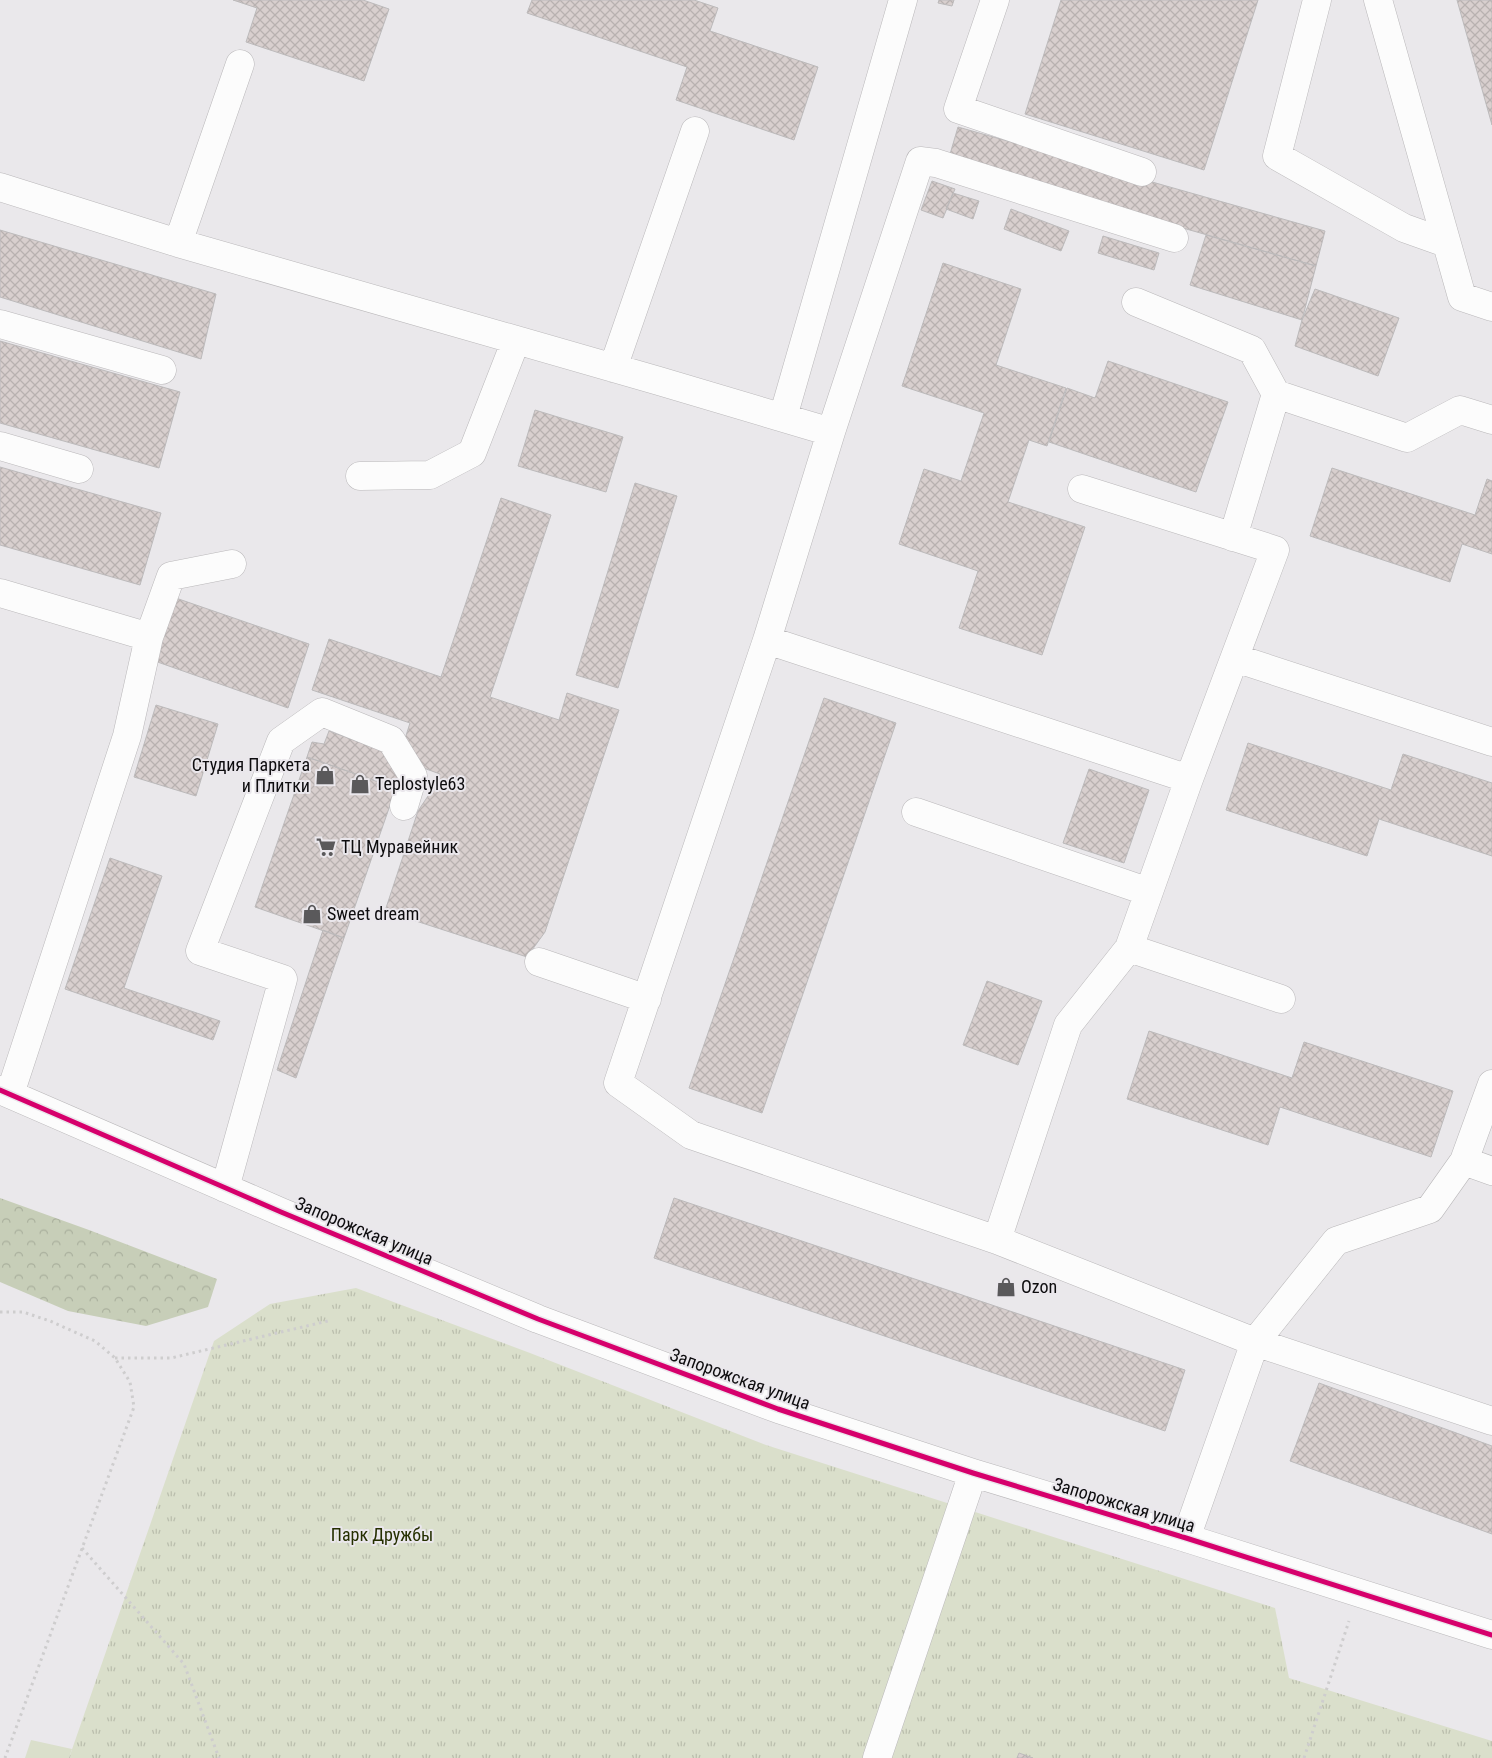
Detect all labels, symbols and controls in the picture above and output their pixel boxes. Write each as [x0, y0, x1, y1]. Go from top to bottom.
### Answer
place label: Студия Паркета и Плитки [192, 754, 310, 796]
shop icon: Студия Паркета и Плитки [314, 764, 336, 786]
shop icon: Teplostyle63 [349, 773, 371, 795]
place label: Teplostyle63 [375, 773, 465, 794]
supermarket icon: ТЦ Муравейник [315, 836, 337, 858]
place label: ТЦ Муравейник [341, 836, 459, 857]
shop icon: Sweet dream [301, 903, 323, 925]
place label: Sweet dream [327, 903, 419, 924]
street label: Запорожская улица [292, 1192, 436, 1269]
shop icon: Ozon [995, 1276, 1017, 1298]
place label: Ozon [1021, 1276, 1057, 1297]
street label: Запорожская улица [667, 1343, 813, 1414]
street label: Запорожская улица [1051, 1473, 1198, 1536]
park label: Парк Дружбы [331, 1524, 433, 1545]

